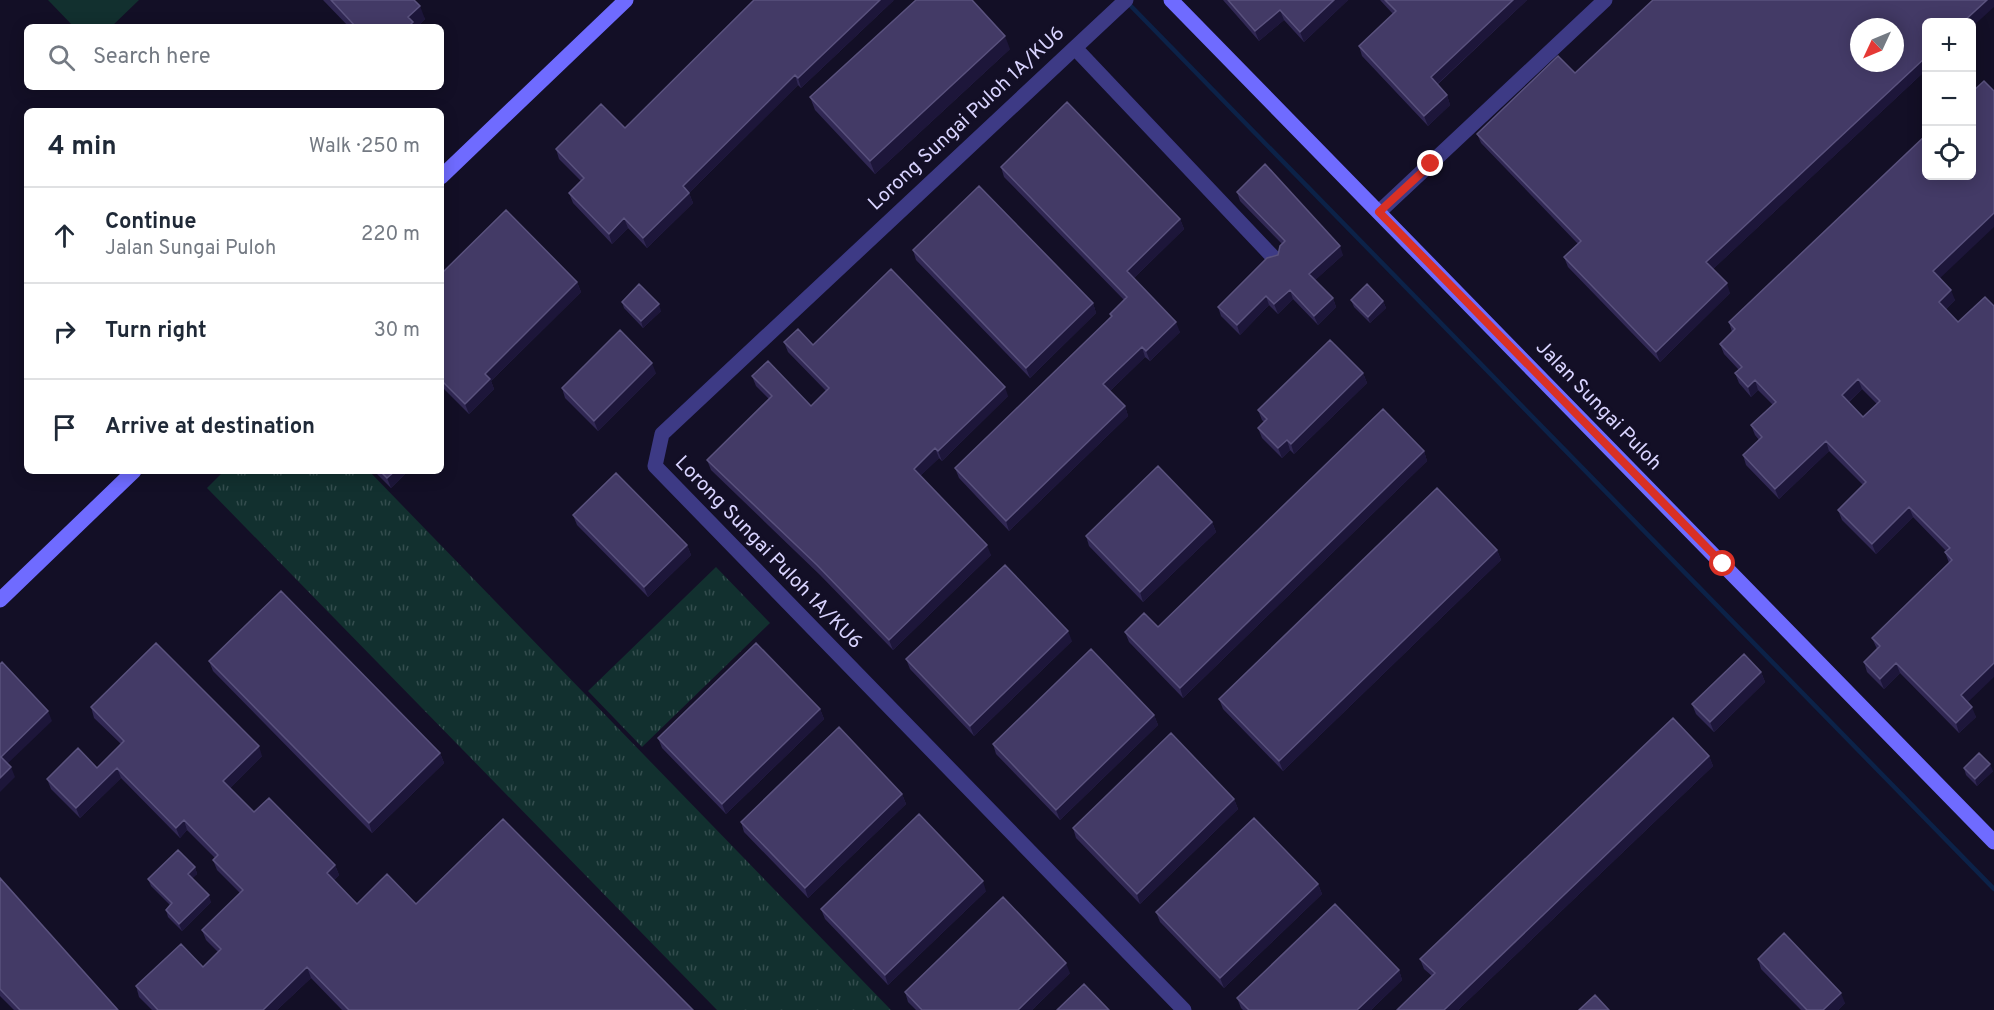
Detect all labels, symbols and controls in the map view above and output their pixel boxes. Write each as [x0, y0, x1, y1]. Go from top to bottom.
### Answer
north arrow [1850, 18, 1904, 72]
map controls [1922, 18, 1976, 180]
button: + [1922, 18, 1976, 72]
street label: Lorong Sungai Puloh 1A/KU6 [863, 21, 1071, 217]
search box [24, 24, 444, 90]
icon: search [45, 41, 78, 74]
text: Search here [93, 44, 211, 71]
button: − [1922, 72, 1976, 126]
button: locate [1922, 126, 1976, 180]
text: 4 min [48, 131, 117, 164]
text: Walk · 250 m [309, 134, 420, 160]
route end [1417, 150, 1443, 176]
text: Continue [105, 209, 196, 236]
icon: ahead [48, 219, 81, 252]
text: 220 m [361, 222, 420, 248]
text: Jalan Sungai Puloh [105, 236, 276, 262]
icon: right [48, 315, 81, 348]
text: Turn right [105, 318, 207, 345]
text: 30 m [374, 318, 420, 344]
street label: Jalan Sungai Puloh [1529, 335, 1667, 477]
icon: arrive [48, 411, 81, 444]
text: Arrive at destination [105, 414, 315, 441]
street label: Lorong Sungai Puloh 1A/KU6 [669, 451, 867, 655]
route start [1709, 550, 1735, 576]

